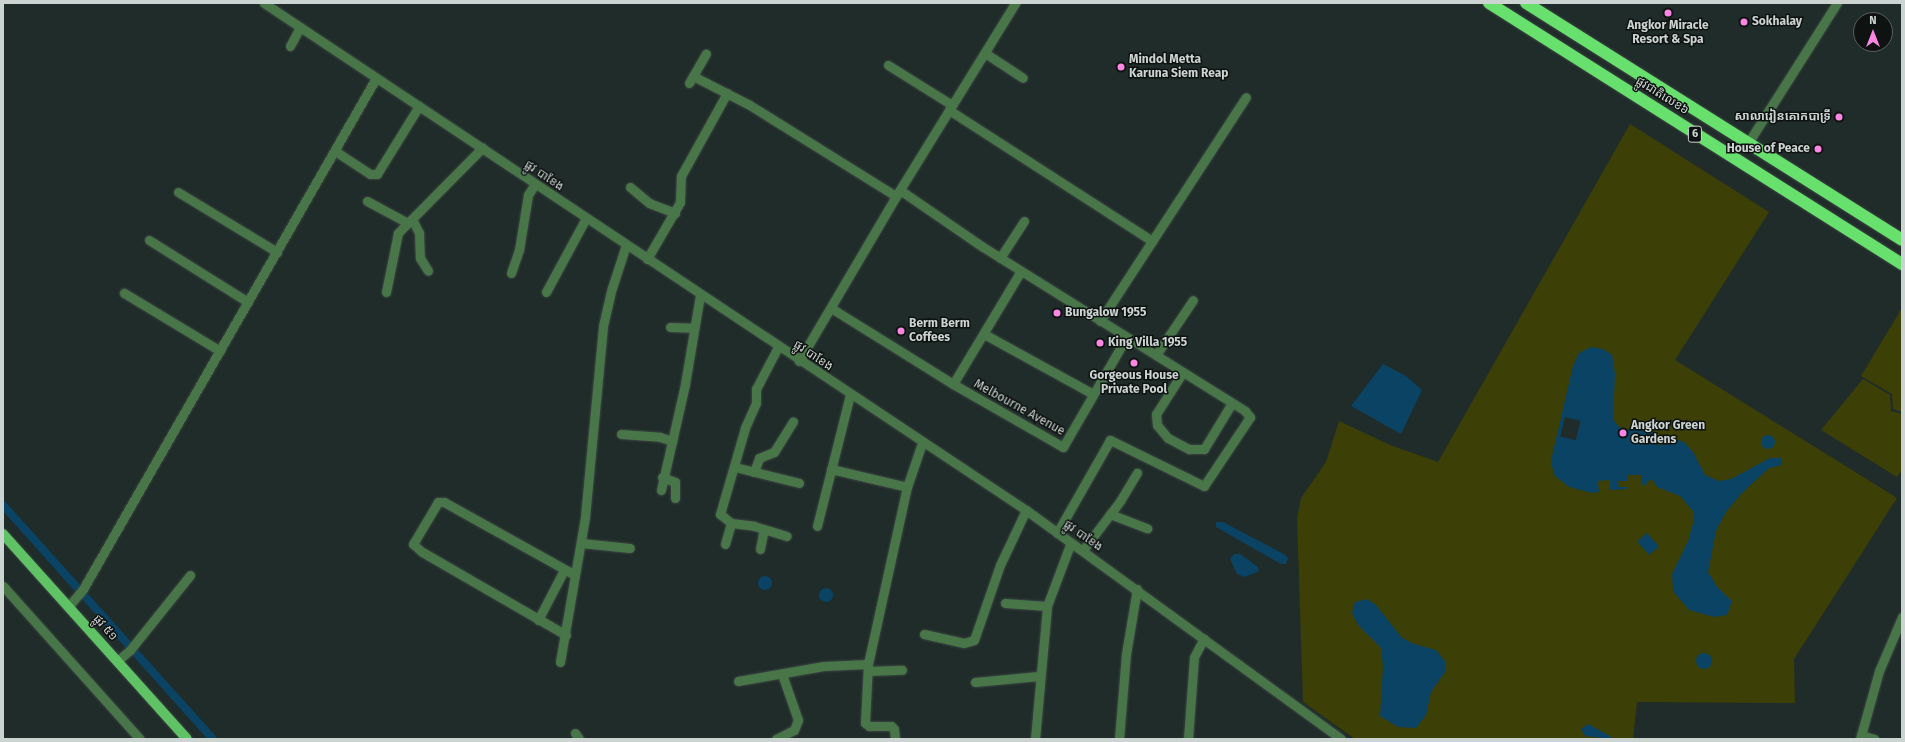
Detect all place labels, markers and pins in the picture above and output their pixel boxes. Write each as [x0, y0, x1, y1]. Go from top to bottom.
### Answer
marker: Angkor Miracle Resort & Spa [1663, 8, 1673, 18]
place label: Sokhalay [1752, 15, 1802, 29]
marker: Sokhalay [1739, 17, 1749, 27]
place label: Angkor Miracle Resort & Spa [1627, 19, 1709, 47]
place label: Mindol Metta Karuna Siem Reap [1129, 53, 1228, 81]
marker: Mindol Metta Karuna Siem Reap [1116, 62, 1126, 72]
place label: សាលារៀនគោកបាទ្រី [1735, 110, 1831, 124]
marker: សាលារៀនគោកបាទ្រី [1834, 112, 1844, 122]
place label: House of Peace [1727, 142, 1810, 156]
marker: House of Peace [1813, 144, 1823, 154]
place label: Bungalow 1955 [1065, 306, 1146, 320]
marker: Bungalow 1955 [1052, 308, 1062, 318]
place label: Berm Berm Coffees [909, 317, 970, 345]
marker: Berm Berm Coffees [896, 326, 906, 336]
place label: King Villa 1955 [1108, 336, 1187, 350]
marker: King Villa 1955 [1095, 338, 1105, 348]
marker: Gorgeous House Private Pool [1129, 358, 1139, 368]
place label: Gorgeous House Private Pool [1089, 369, 1179, 397]
place label: Angkor Green Gardens [1631, 419, 1705, 447]
marker: Angkor Green Gardens [1618, 428, 1628, 438]

